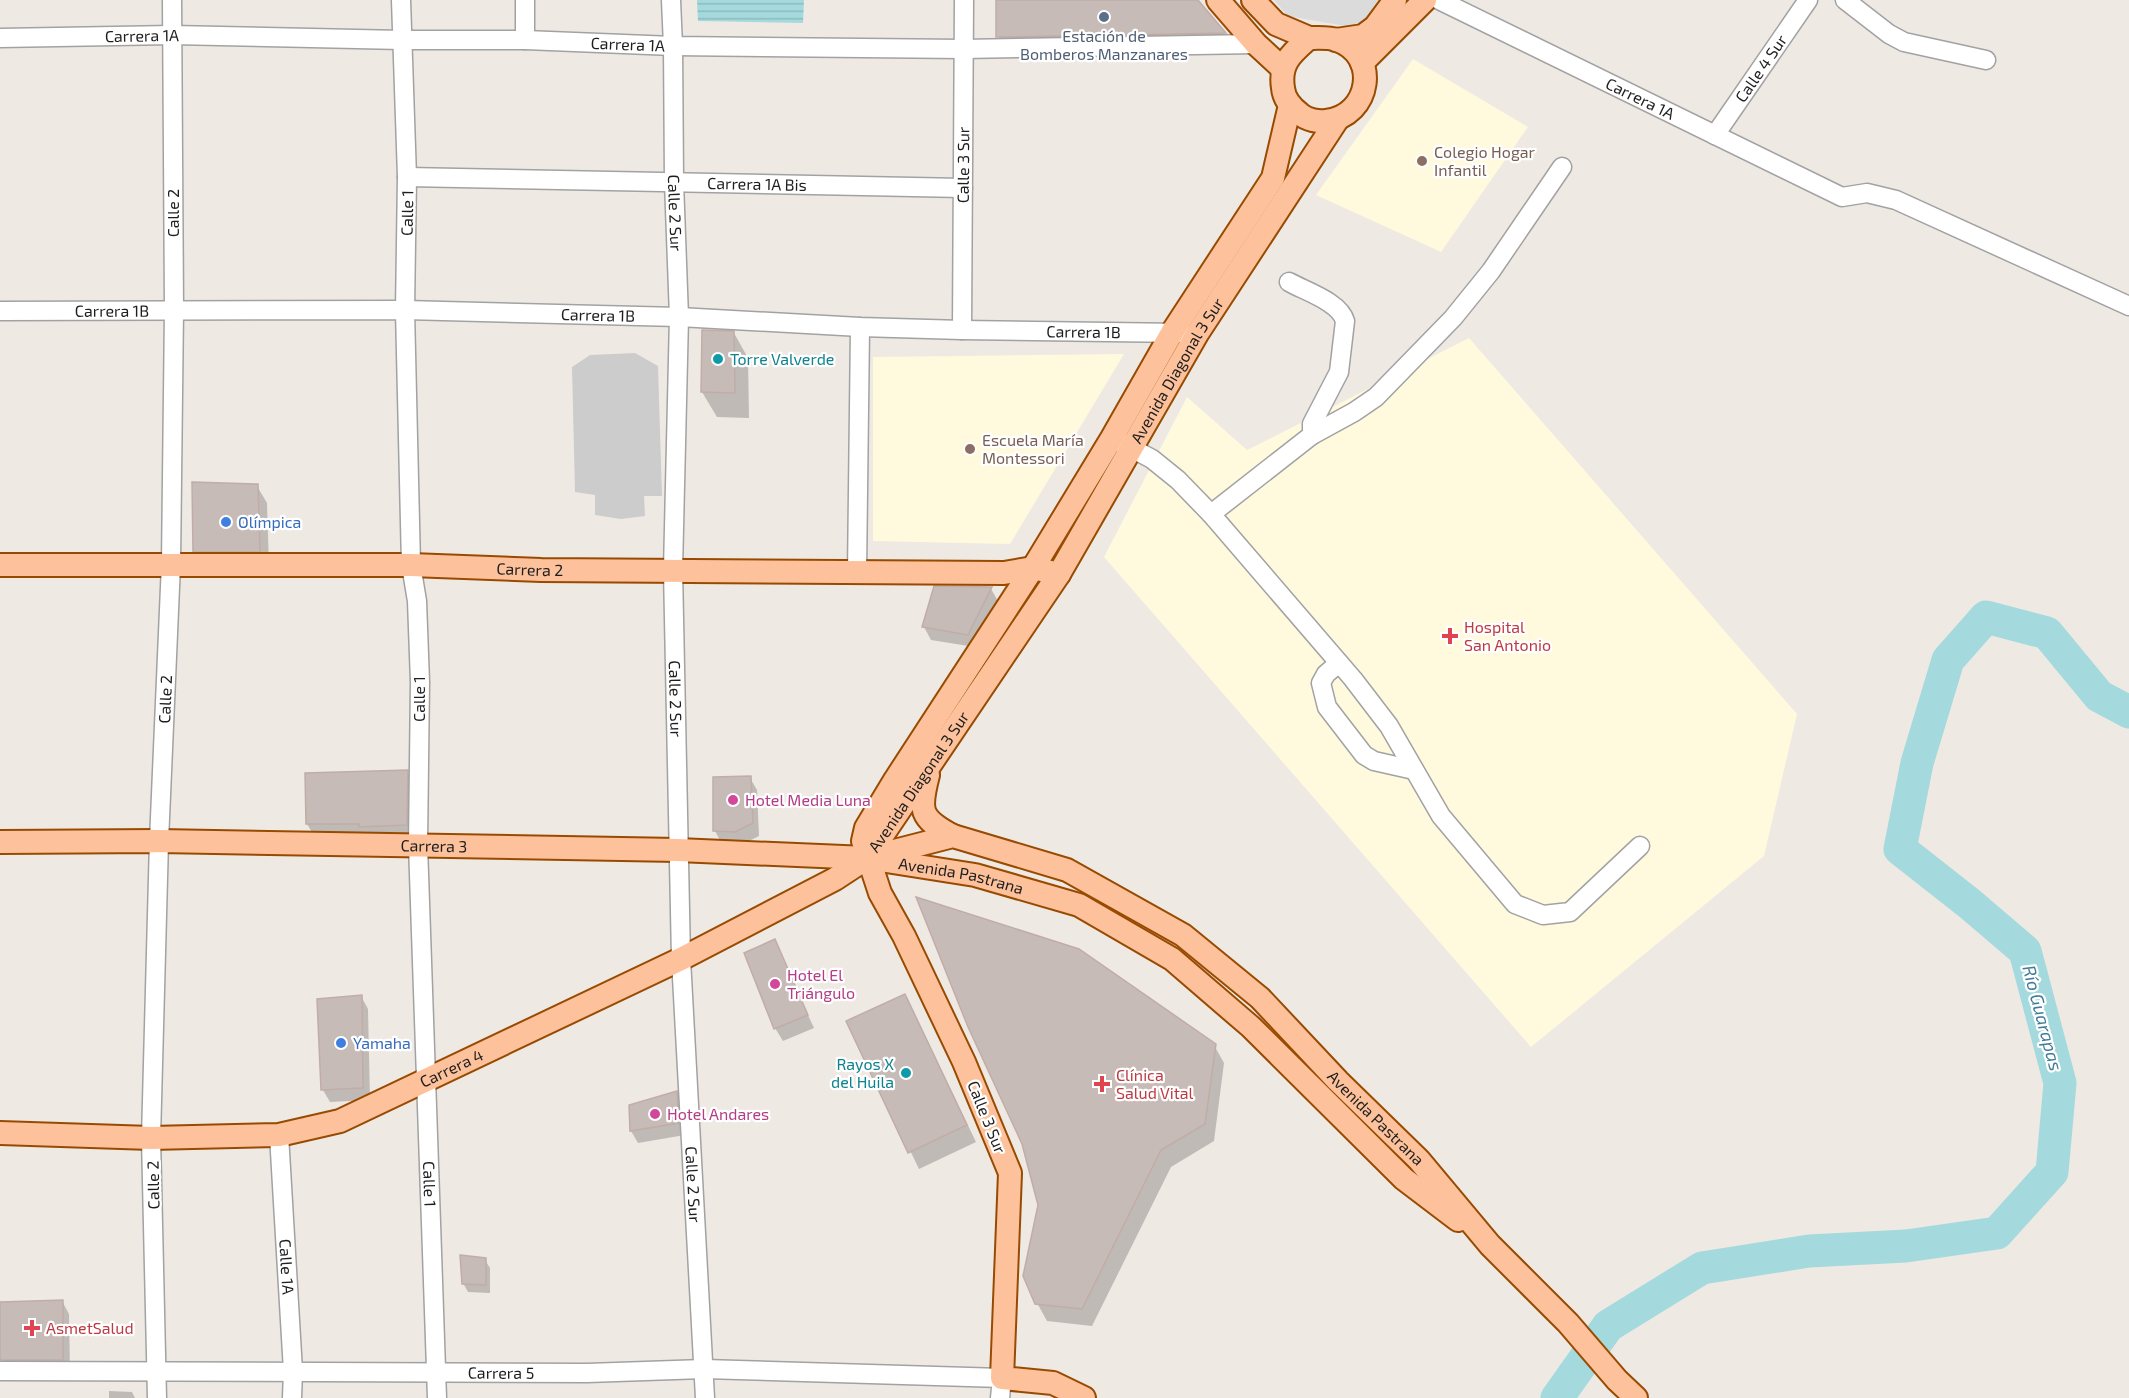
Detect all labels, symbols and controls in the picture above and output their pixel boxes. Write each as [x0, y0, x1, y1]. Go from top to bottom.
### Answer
marker: Estación de Bomberos Manzanares [1097, 10, 1111, 24]
street label: Carrera 1A [105, 25, 179, 45]
place label: Estación de Bomberos Manzanares [1020, 26, 1188, 63]
street label: Calle 4 Sur [1731, 30, 1791, 105]
street label: Carrera 1A [590, 33, 665, 55]
street label: Carrera 1A [1603, 73, 1678, 123]
street label: Calle 3 Sur [953, 126, 972, 203]
place label: Colegio Hogar Infantil [1434, 142, 1536, 179]
marker: Colegio Hogar Infantil [1415, 154, 1429, 168]
street label: Carrera 1A Bis [707, 173, 807, 194]
street label: Calle 2 Sur [665, 175, 687, 252]
street label: Calle 2 [163, 189, 182, 237]
street label: Calle 1 [397, 190, 416, 236]
street label: Avenida Diagonal 3 Sur [1126, 294, 1227, 446]
street label: Carrera 1B [75, 301, 149, 320]
street label: Carrera 1B [561, 304, 635, 325]
street label: Carrera 1B [1046, 321, 1121, 341]
place label: Torre Valverde [730, 349, 834, 368]
marker: Torre Valverde [711, 352, 725, 366]
place label: Escuela María Montessori [982, 430, 1084, 467]
marker: Escuela María Montessori [963, 442, 977, 456]
place label: Olímpica [238, 512, 301, 531]
marker: Olímpica [219, 515, 233, 529]
street label: Carrera 2 [496, 558, 563, 579]
place label: Hospital San Antonio [1464, 617, 1551, 654]
marker: Hospital San Antonio [1441, 627, 1459, 645]
street label: Calle 2 Sur [666, 660, 686, 738]
street label: Calle 2 [154, 675, 175, 724]
street label: Calle 1 [409, 676, 428, 722]
street label: Avenida Diagonal 3 Sur [864, 707, 973, 856]
place label: Hotel Media Luna [745, 790, 871, 809]
marker: Hotel Media Luna [726, 793, 740, 807]
street label: Carrera 3 [400, 835, 468, 855]
street label: Avenida Pastrana [897, 853, 1026, 898]
water label: Río Guarapas [2018, 962, 2068, 1073]
place label: Hotel El Triángulo [787, 965, 855, 1002]
marker: Hotel El Triángulo [768, 977, 782, 991]
place label: Yamaha [353, 1033, 411, 1052]
marker: Yamaha [334, 1036, 348, 1050]
street label: Carrera 4 [416, 1044, 486, 1091]
place label: Rayos X del Huila [831, 1054, 894, 1091]
place label: Clínica Salud Vital [1116, 1065, 1194, 1102]
marker: Rayos X del Huila [899, 1066, 913, 1080]
street label: Avenida Pastrana [1324, 1066, 1428, 1169]
marker: Clínica Salud Vital [1093, 1075, 1111, 1093]
street label: Calle 3 Sur [964, 1078, 1011, 1156]
place label: Hotel Andares [667, 1104, 769, 1123]
marker: Hotel Andares [648, 1107, 662, 1121]
street label: Calle 2 Sur [682, 1146, 705, 1224]
street label: Calle 2 [143, 1161, 162, 1209]
street label: Calle 1 [420, 1161, 440, 1207]
street label: Calle 1A [276, 1238, 298, 1295]
place label: AsmetSalud [46, 1318, 134, 1337]
marker: AsmetSalud [23, 1319, 41, 1337]
street label: Carrera 5 [468, 1363, 534, 1382]

